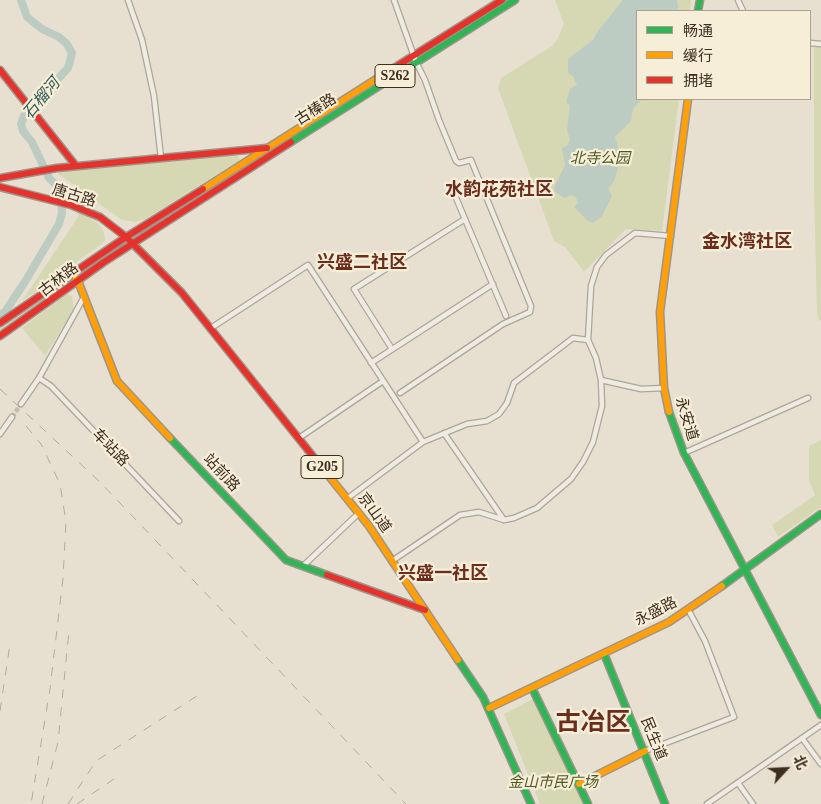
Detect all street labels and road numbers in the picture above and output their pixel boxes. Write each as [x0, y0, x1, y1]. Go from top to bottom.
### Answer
road number: S262 [375, 64, 415, 88]
street label: 古榛路 [292, 90, 340, 130]
street label: 唐古路 [50, 181, 98, 211]
street label: 古林路 [36, 259, 82, 301]
street label: 永安道 [671, 395, 701, 443]
street label: 车站路 [88, 426, 132, 470]
street label: 站前路 [199, 450, 243, 496]
road number: G205 [301, 456, 343, 478]
street label: 京山道 [353, 490, 395, 536]
street label: 永盛路 [632, 594, 680, 630]
street label: 民生道 [636, 715, 670, 763]

